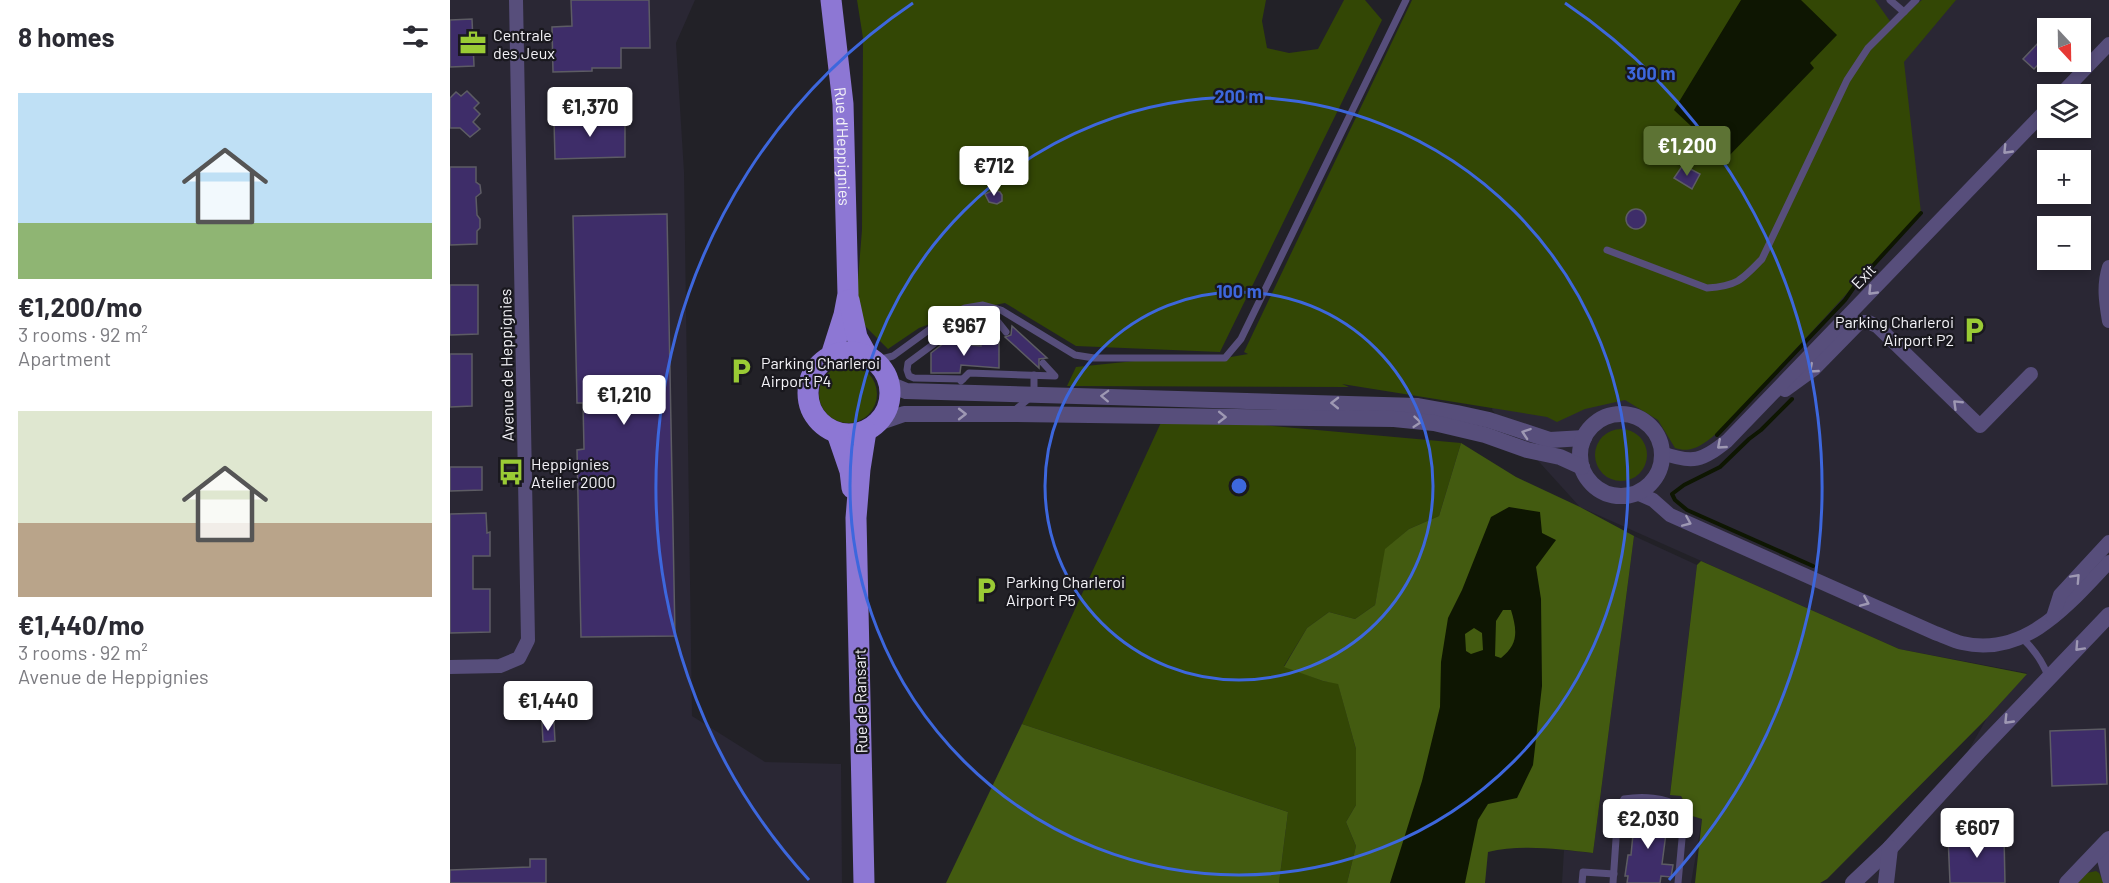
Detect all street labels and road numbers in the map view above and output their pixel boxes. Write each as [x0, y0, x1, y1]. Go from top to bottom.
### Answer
street label: Rue d'Heppignies [832, 86, 855, 206]
street label: Exit [1847, 260, 1879, 292]
street label: Avenue de Heppignies [495, 289, 517, 441]
street label: Rue de Ransart [850, 648, 870, 754]

